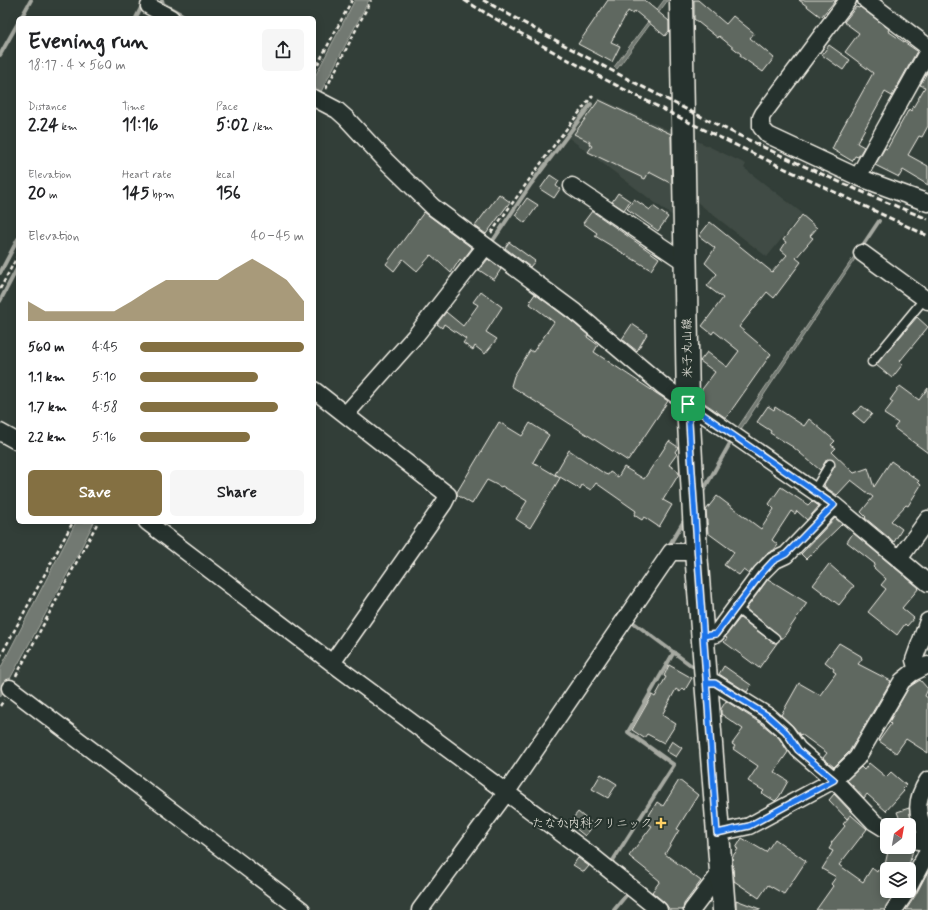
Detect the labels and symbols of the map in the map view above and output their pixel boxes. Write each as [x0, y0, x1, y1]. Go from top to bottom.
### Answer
street label: 米子丸山線 [679, 318, 697, 378]
pin [671, 387, 705, 421]
place label: たなか内科クリニック [532, 816, 652, 832]
marker: たなか内科クリニック [655, 817, 667, 829]
north arrow [880, 818, 916, 854]

